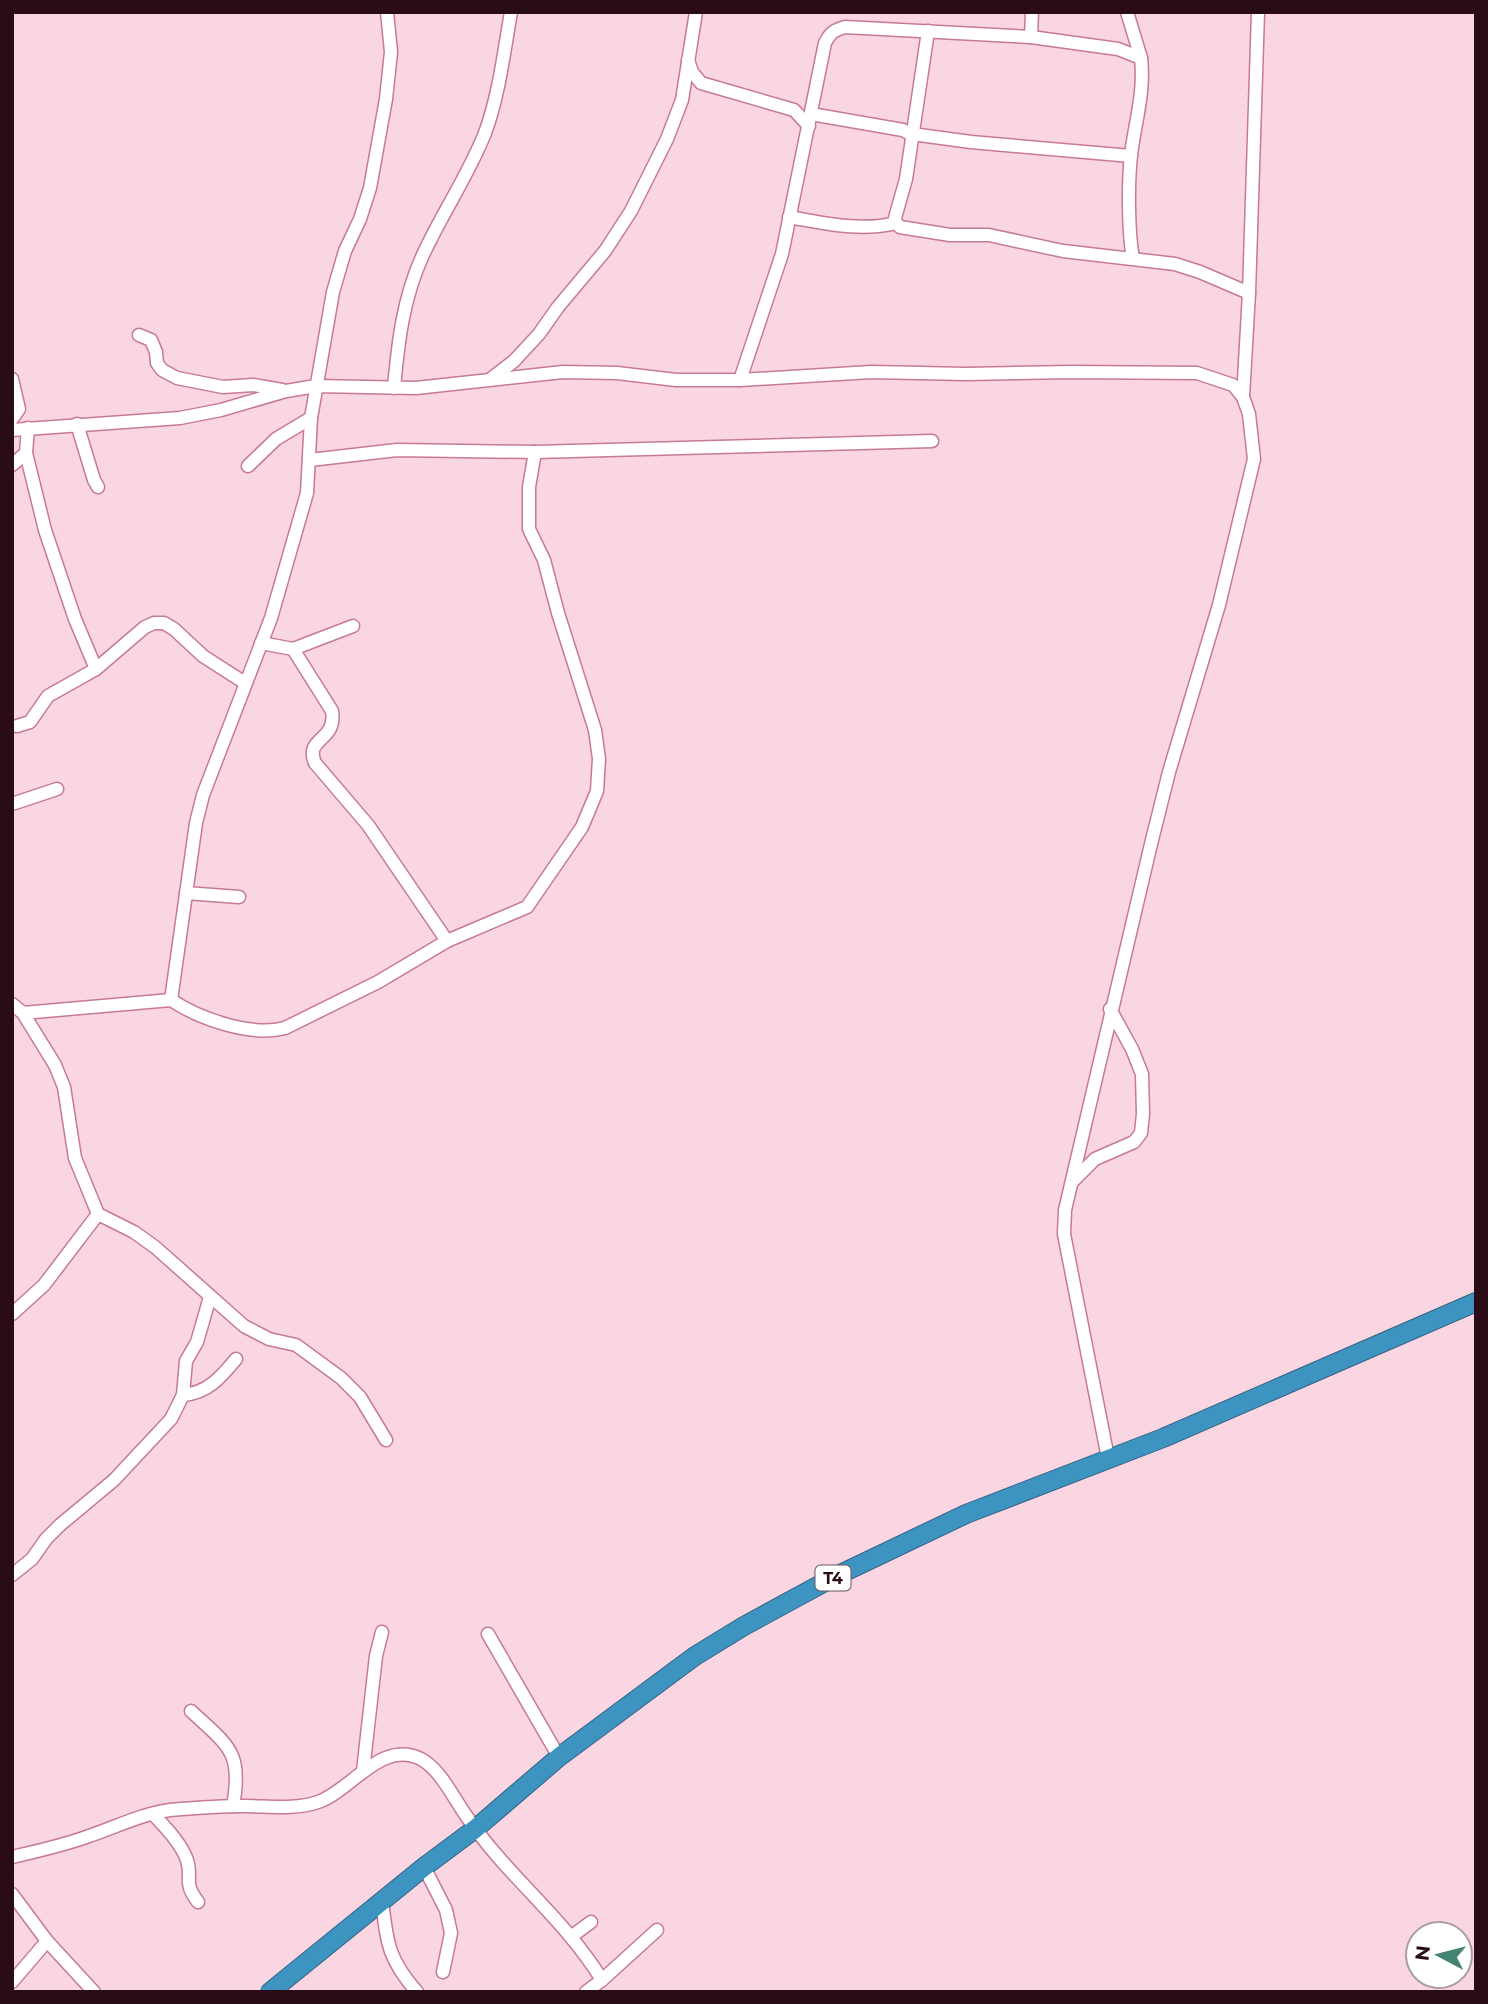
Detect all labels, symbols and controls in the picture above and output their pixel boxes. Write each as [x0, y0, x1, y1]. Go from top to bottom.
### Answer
road number: T4 [816, 1566, 850, 1590]
north arrow [1404, 1920, 1474, 1990]
text: N [1410, 1944, 1435, 1962]

